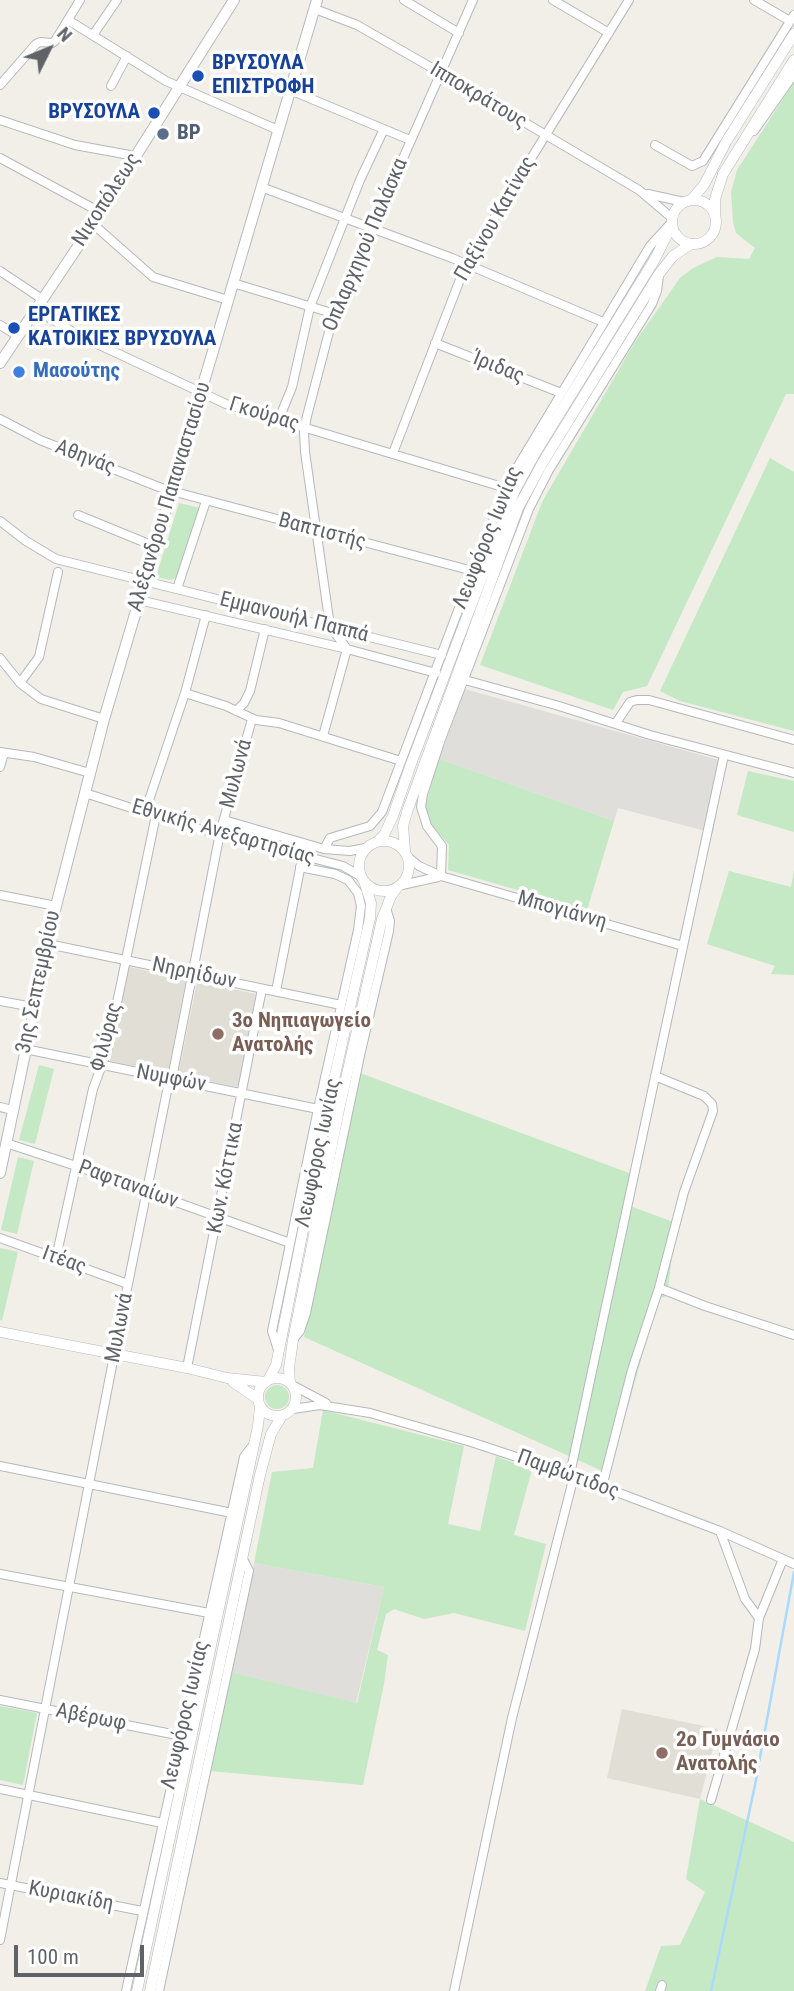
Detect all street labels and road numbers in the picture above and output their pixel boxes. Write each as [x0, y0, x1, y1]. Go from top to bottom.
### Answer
street label: Ιπποκράτους [425, 57, 531, 135]
street label: Νικοπόλεως [67, 148, 147, 252]
street label: Παξίνου Κατίνας [450, 152, 542, 286]
street label: Οπλαρχηγού Παλάσκα [318, 155, 414, 335]
street label: Ίριδας [468, 346, 528, 390]
street label: Αλέξανδρου Παπαναστασίου [123, 379, 217, 615]
street label: Γκούρας [226, 392, 302, 438]
street label: Αθηνάς [51, 435, 119, 481]
street label: Λεωφόρος Ιωνίας [448, 463, 528, 613]
street label: Βαπτιστής [276, 508, 368, 556]
street label: Εμμανουήλ Παππά [217, 587, 371, 649]
street label: Μυλωνά [216, 737, 258, 811]
street label: Εθνικής Ανεξαρτησίας [129, 795, 317, 871]
street label: Μπογιάννη [515, 886, 609, 936]
street label: 3ης Σεπτεμβρίου [12, 908, 66, 1056]
street label: Νηρηίδων [150, 953, 238, 995]
street label: Φιλύρας [86, 1000, 128, 1074]
street label: Νυμφών [134, 1060, 208, 1098]
street label: Λεωφόρος Ιωνίας [291, 1076, 347, 1230]
street label: Κων. Κόττικα [203, 1120, 249, 1236]
street label: Ραφταναίων [75, 1155, 181, 1215]
street label: Ιτέας [38, 1241, 90, 1281]
street label: Μυλωνά [101, 1291, 139, 1365]
street label: Παμβώτιδος [514, 1445, 622, 1505]
street label: Λεωφόρος Ιωνίας [157, 1638, 215, 1792]
street label: Αβέρωφ [54, 1699, 128, 1737]
street label: Κυριακίδη [26, 1876, 116, 1918]

